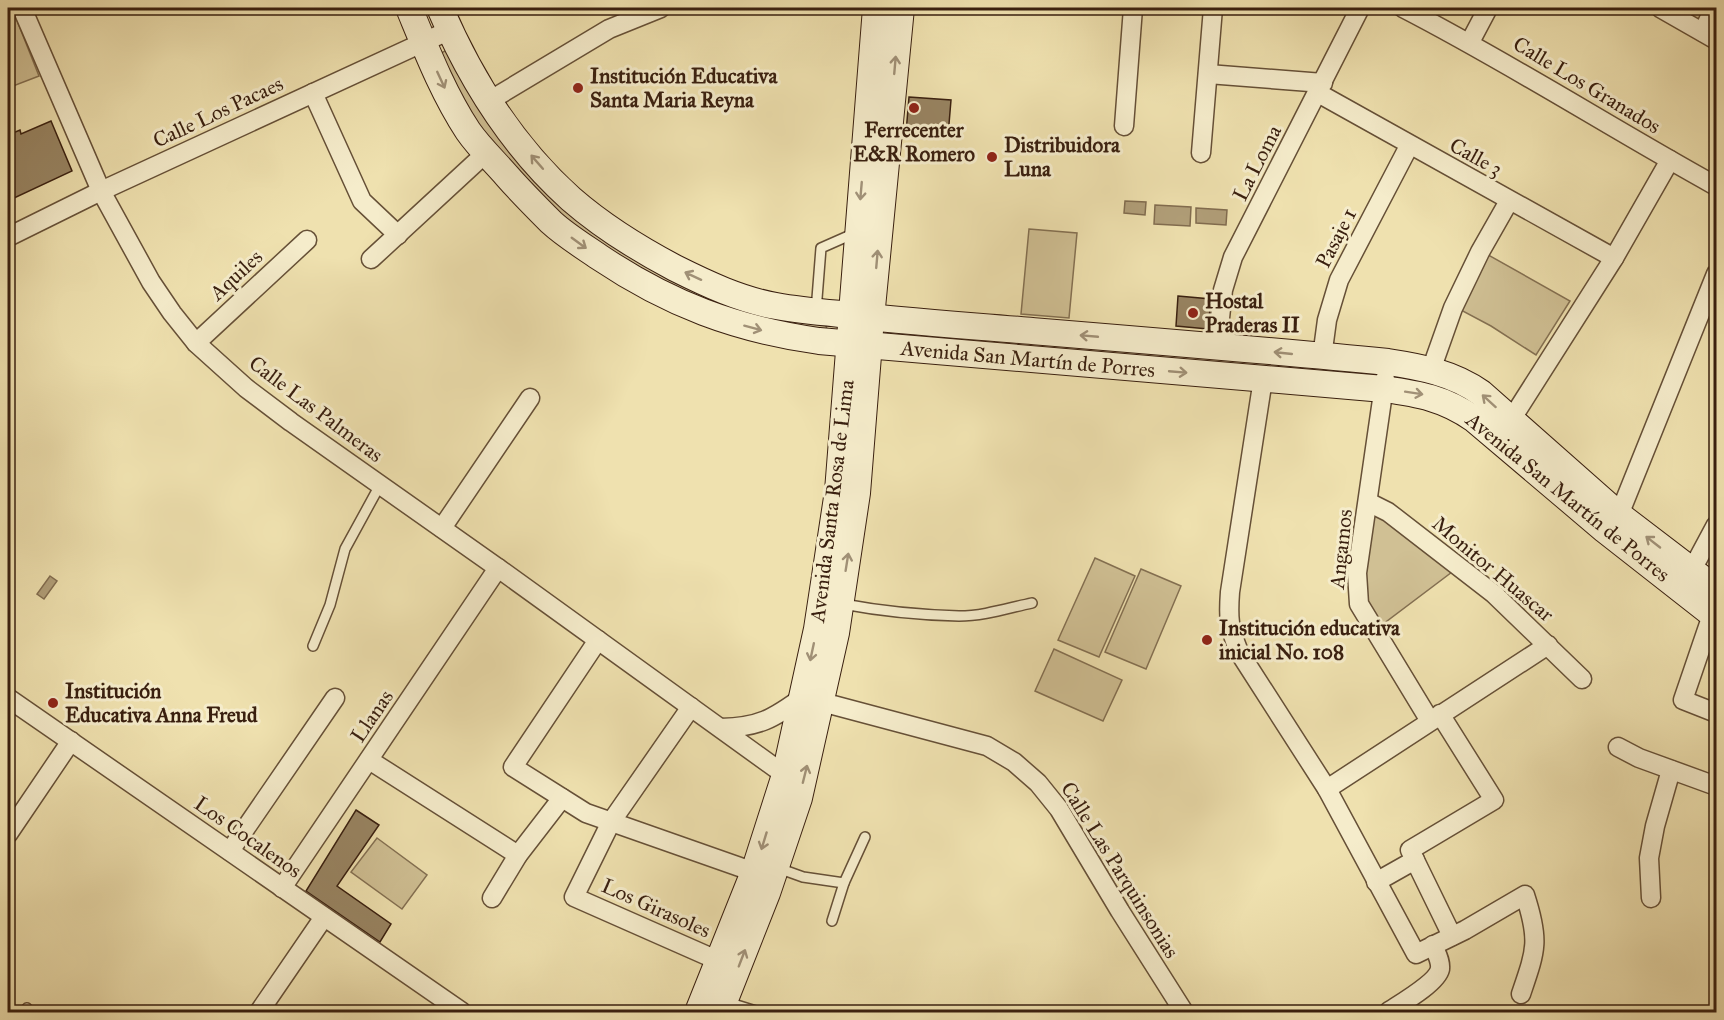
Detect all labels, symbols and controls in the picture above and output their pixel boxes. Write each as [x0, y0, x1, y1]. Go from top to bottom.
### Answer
street label: Calle Los Granados [1509, 31, 1665, 139]
one-way arrow [890, 56, 901, 76]
place label: Institución Educativa Santa Maria Reyna [590, 63, 778, 113]
street label: Calle Los Pacaes [149, 70, 287, 154]
one-way arrow [435, 71, 447, 89]
marker: Institución Educativa Santa Maria Reyna [571, 81, 585, 95]
marker: Ferrecenter E&R Romero [907, 101, 921, 115]
place label: Ferrecenter E&R Romero [853, 117, 975, 167]
street label: La Loma [1227, 121, 1287, 205]
place label: Distribuidora Luna [1004, 132, 1121, 182]
street label: Calle 3 [1445, 132, 1507, 182]
marker: Distribuidora Luna [985, 150, 999, 164]
one-way arrow [530, 155, 544, 170]
one-way arrow [855, 181, 866, 201]
street label: Pasaje 1 [1310, 204, 1362, 272]
one-way arrow [571, 237, 587, 249]
street label: Aquiles [203, 244, 268, 307]
one-way arrow [872, 250, 883, 270]
one-way arrow [684, 270, 702, 282]
place label: Hostal Praderas II [1205, 288, 1300, 338]
marker: Hostal Praderas II [1186, 306, 1200, 320]
one-way arrow [743, 323, 762, 334]
one-way arrow [1079, 330, 1099, 341]
street label: Avenida San Martín de Porres [899, 335, 1156, 383]
one-way arrow [1274, 347, 1293, 358]
street label: Calle Las Palmeras [244, 350, 388, 468]
one-way arrow [1168, 367, 1187, 378]
street label: Avenida Santa Rosa de Lima [804, 378, 860, 625]
one-way arrow [1404, 388, 1423, 399]
one-way arrow [1482, 394, 1497, 408]
street label: Avenida San Martín de Porres [1460, 406, 1675, 587]
street label: Angamos [1324, 508, 1358, 591]
street label: Monitor Huascar [1427, 511, 1559, 628]
one-way arrow [1645, 535, 1661, 548]
one-way arrow [842, 553, 853, 573]
place label: Institución educativa inicial No. 108 [1219, 615, 1401, 665]
marker: Institución educativa inicial No. 108 [1200, 633, 1214, 647]
one-way arrow [806, 642, 818, 661]
place label: Institución Educativa Anna Freud [65, 678, 258, 728]
street label: Llanas [345, 685, 399, 747]
marker: Institución Educativa Anna Freud [46, 696, 60, 710]
one-way arrow [800, 765, 811, 784]
street label: Calle Las Parquinsonias [1055, 777, 1185, 963]
street label: Los Cocalenos [189, 790, 307, 884]
one-way arrow [758, 831, 769, 850]
street label: Los Girasoles [597, 872, 715, 944]
one-way arrow [737, 950, 748, 968]

